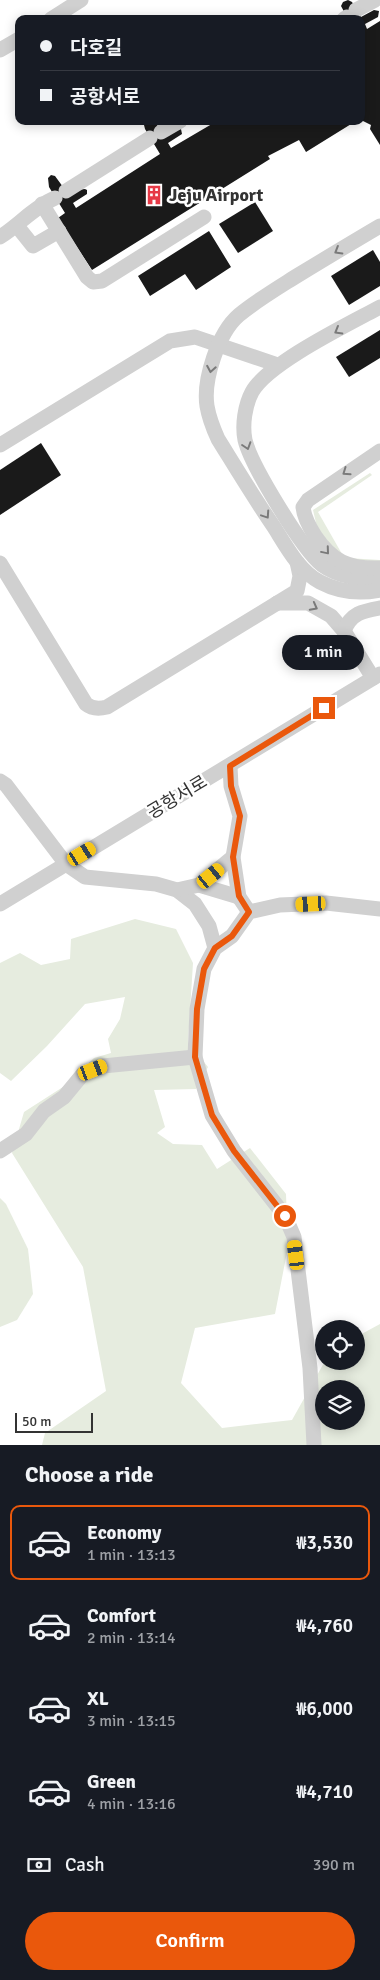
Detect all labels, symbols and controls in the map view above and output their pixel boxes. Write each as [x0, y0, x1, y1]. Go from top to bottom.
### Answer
text: 다호길 [70, 36, 122, 60]
text: 공항서로 [70, 85, 140, 109]
building icon: Jeju Airport [143, 184, 165, 206]
place label: Jeju Airport [169, 184, 264, 206]
one-way arrow [334, 244, 343, 254]
one-way arrow [334, 324, 343, 334]
one-way arrow [206, 364, 217, 373]
one-way arrow [241, 442, 251, 450]
one-way arrow [343, 466, 352, 476]
one-way arrow [260, 510, 269, 519]
one-way arrow [321, 545, 330, 554]
one-way arrow [309, 601, 318, 611]
callout: 1 min [283, 636, 365, 670]
text: 1 min [304, 642, 342, 662]
route end [313, 697, 335, 719]
street label: 공항서로 [143, 771, 211, 823]
car [65, 840, 98, 868]
car [194, 861, 227, 891]
car [295, 896, 326, 912]
car [76, 1058, 109, 1082]
route start [274, 1205, 296, 1227]
car [286, 1239, 305, 1271]
map controls [315, 1320, 365, 1430]
button: locate [315, 1320, 365, 1370]
button: layers [315, 1380, 365, 1430]
scale bar [15, 1410, 92, 1433]
text: 50 m [22, 1413, 51, 1430]
text: Choose a ride [25, 1461, 153, 1488]
icon: car [27, 1520, 72, 1565]
text: Economy [87, 1521, 161, 1545]
text: ₩3,530 [296, 1531, 353, 1555]
text: 1 min · 13:13 [87, 1545, 176, 1565]
icon: car [27, 1603, 72, 1648]
text: Comfort [87, 1604, 156, 1628]
text: ₩4,760 [296, 1614, 353, 1638]
text: 2 min · 13:14 [87, 1628, 176, 1648]
icon: car [27, 1686, 72, 1731]
text: XL [87, 1687, 109, 1711]
text: ₩6,000 [296, 1697, 353, 1721]
text: 3 min · 13:15 [87, 1711, 176, 1731]
icon: car [27, 1769, 72, 1814]
text: Green [87, 1770, 136, 1794]
text: ₩4,710 [296, 1780, 353, 1804]
text: 4 min · 13:16 [87, 1794, 176, 1814]
icon: cash [25, 1851, 53, 1879]
text: Cash [65, 1853, 105, 1877]
text: 390 m [313, 1855, 355, 1875]
button: Confirm [25, 1912, 355, 1970]

